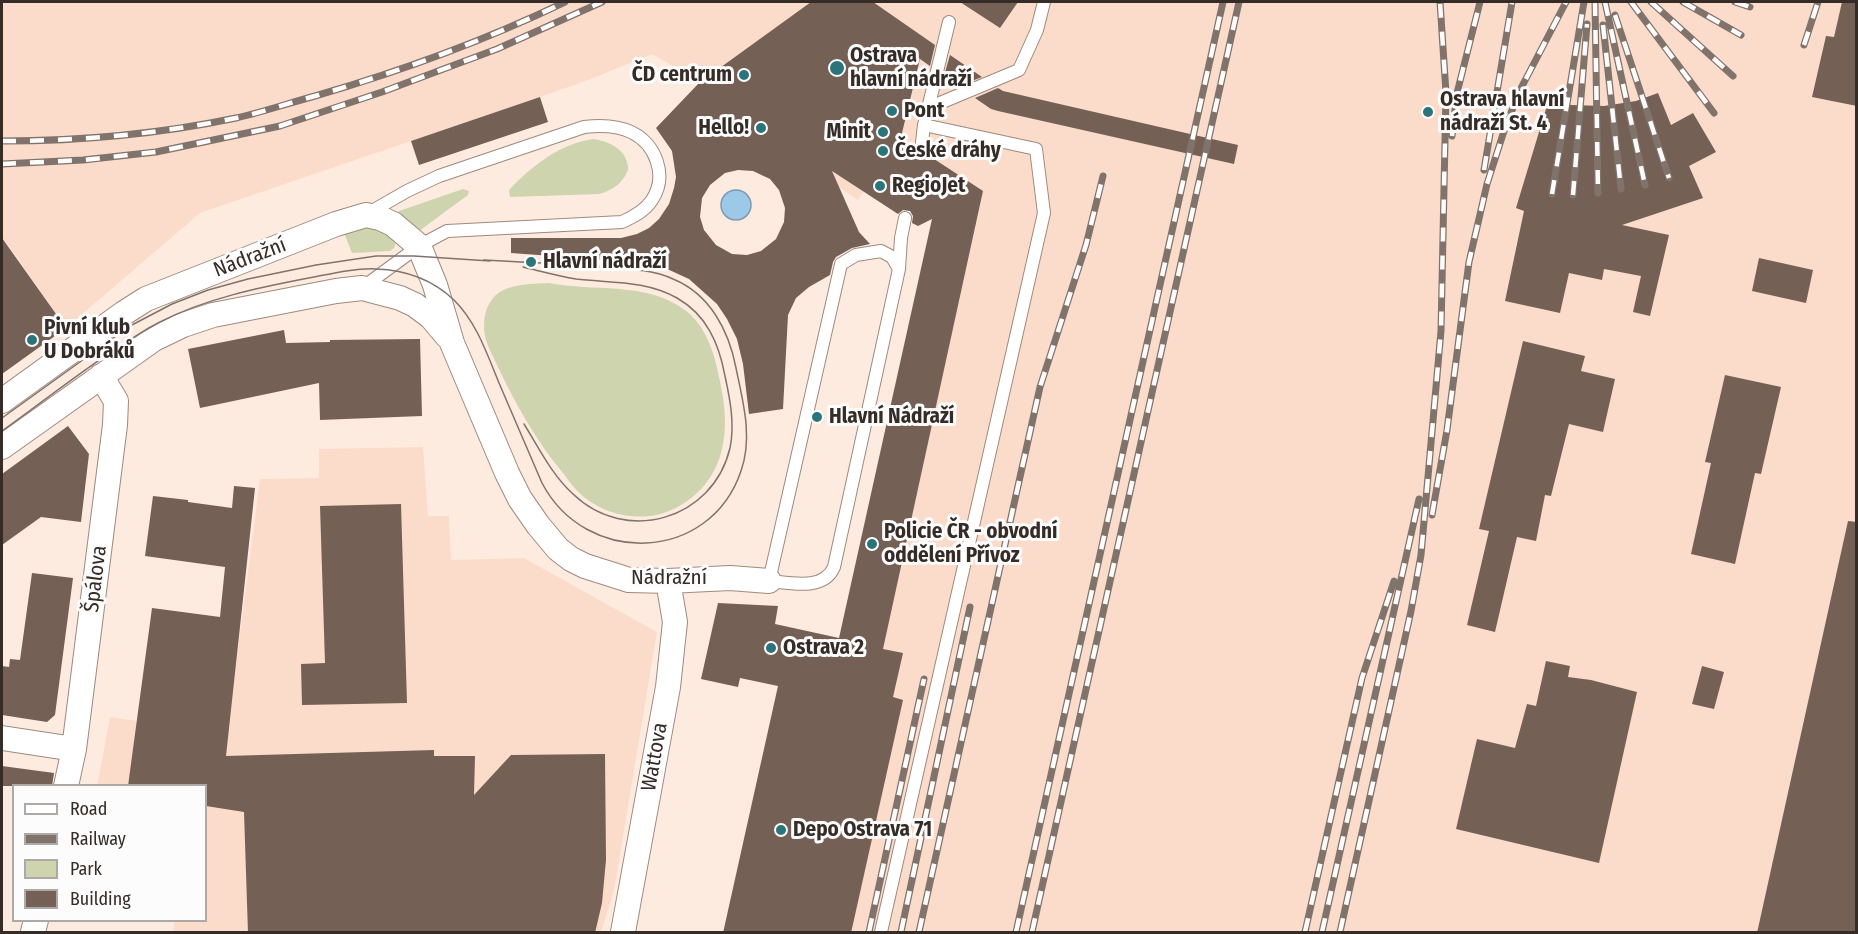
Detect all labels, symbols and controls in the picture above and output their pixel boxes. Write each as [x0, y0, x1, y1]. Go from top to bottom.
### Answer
place label: Ostrava hlavní nádraží [850, 43, 972, 93]
marker: Ostrava hlavní nádraží [828, 59, 846, 77]
place label: ČD centrum [632, 62, 732, 88]
marker: ČD centrum [737, 68, 751, 82]
place label: Ostrava hlavní nádraží St. 4 [1440, 87, 1564, 137]
place label: Pont [904, 98, 944, 124]
marker: Pont [885, 104, 899, 118]
marker: Ostrava hlavní nádraží St. 4 [1421, 105, 1435, 119]
place label: Hello! [698, 115, 749, 141]
place label: Minit [827, 119, 871, 145]
marker: Hello! [754, 121, 768, 135]
marker: Minit [876, 125, 890, 139]
place label: České dráhy [895, 138, 1001, 164]
marker: České dráhy [876, 144, 890, 158]
place label: RegioJet [892, 173, 965, 199]
marker: RegioJet [873, 179, 887, 193]
street label: Nádražní [210, 233, 290, 283]
place label: Hlavní nádraží [543, 249, 667, 275]
marker: Hlavní nádraží [524, 255, 538, 269]
place label: Pivní klub U Dobráků [44, 315, 135, 365]
marker: Pivní klub U Dobráků [25, 333, 39, 347]
place label: Hlavní Nádraží [829, 404, 954, 430]
marker: Hlavní Nádraží [810, 410, 824, 424]
place label: Policie ČR - obvodní oddělení Přívoz [884, 519, 1057, 569]
marker: Policie ČR - obvodní oddělení Přívoz [865, 537, 879, 551]
street label: Špálova [79, 544, 113, 614]
street label: Nádražní [631, 565, 707, 591]
place label: Ostrava 2 [783, 635, 864, 661]
marker: Ostrava 2 [764, 641, 778, 655]
street label: Wattova [637, 721, 673, 793]
legend [12, 784, 207, 922]
text: Road [70, 798, 107, 820]
place label: Depo Ostrava 71 [793, 817, 932, 843]
marker: Depo Ostrava 71 [774, 823, 788, 837]
text: Railway [70, 828, 126, 850]
text: Park [70, 858, 102, 880]
text: Building [70, 888, 131, 910]

